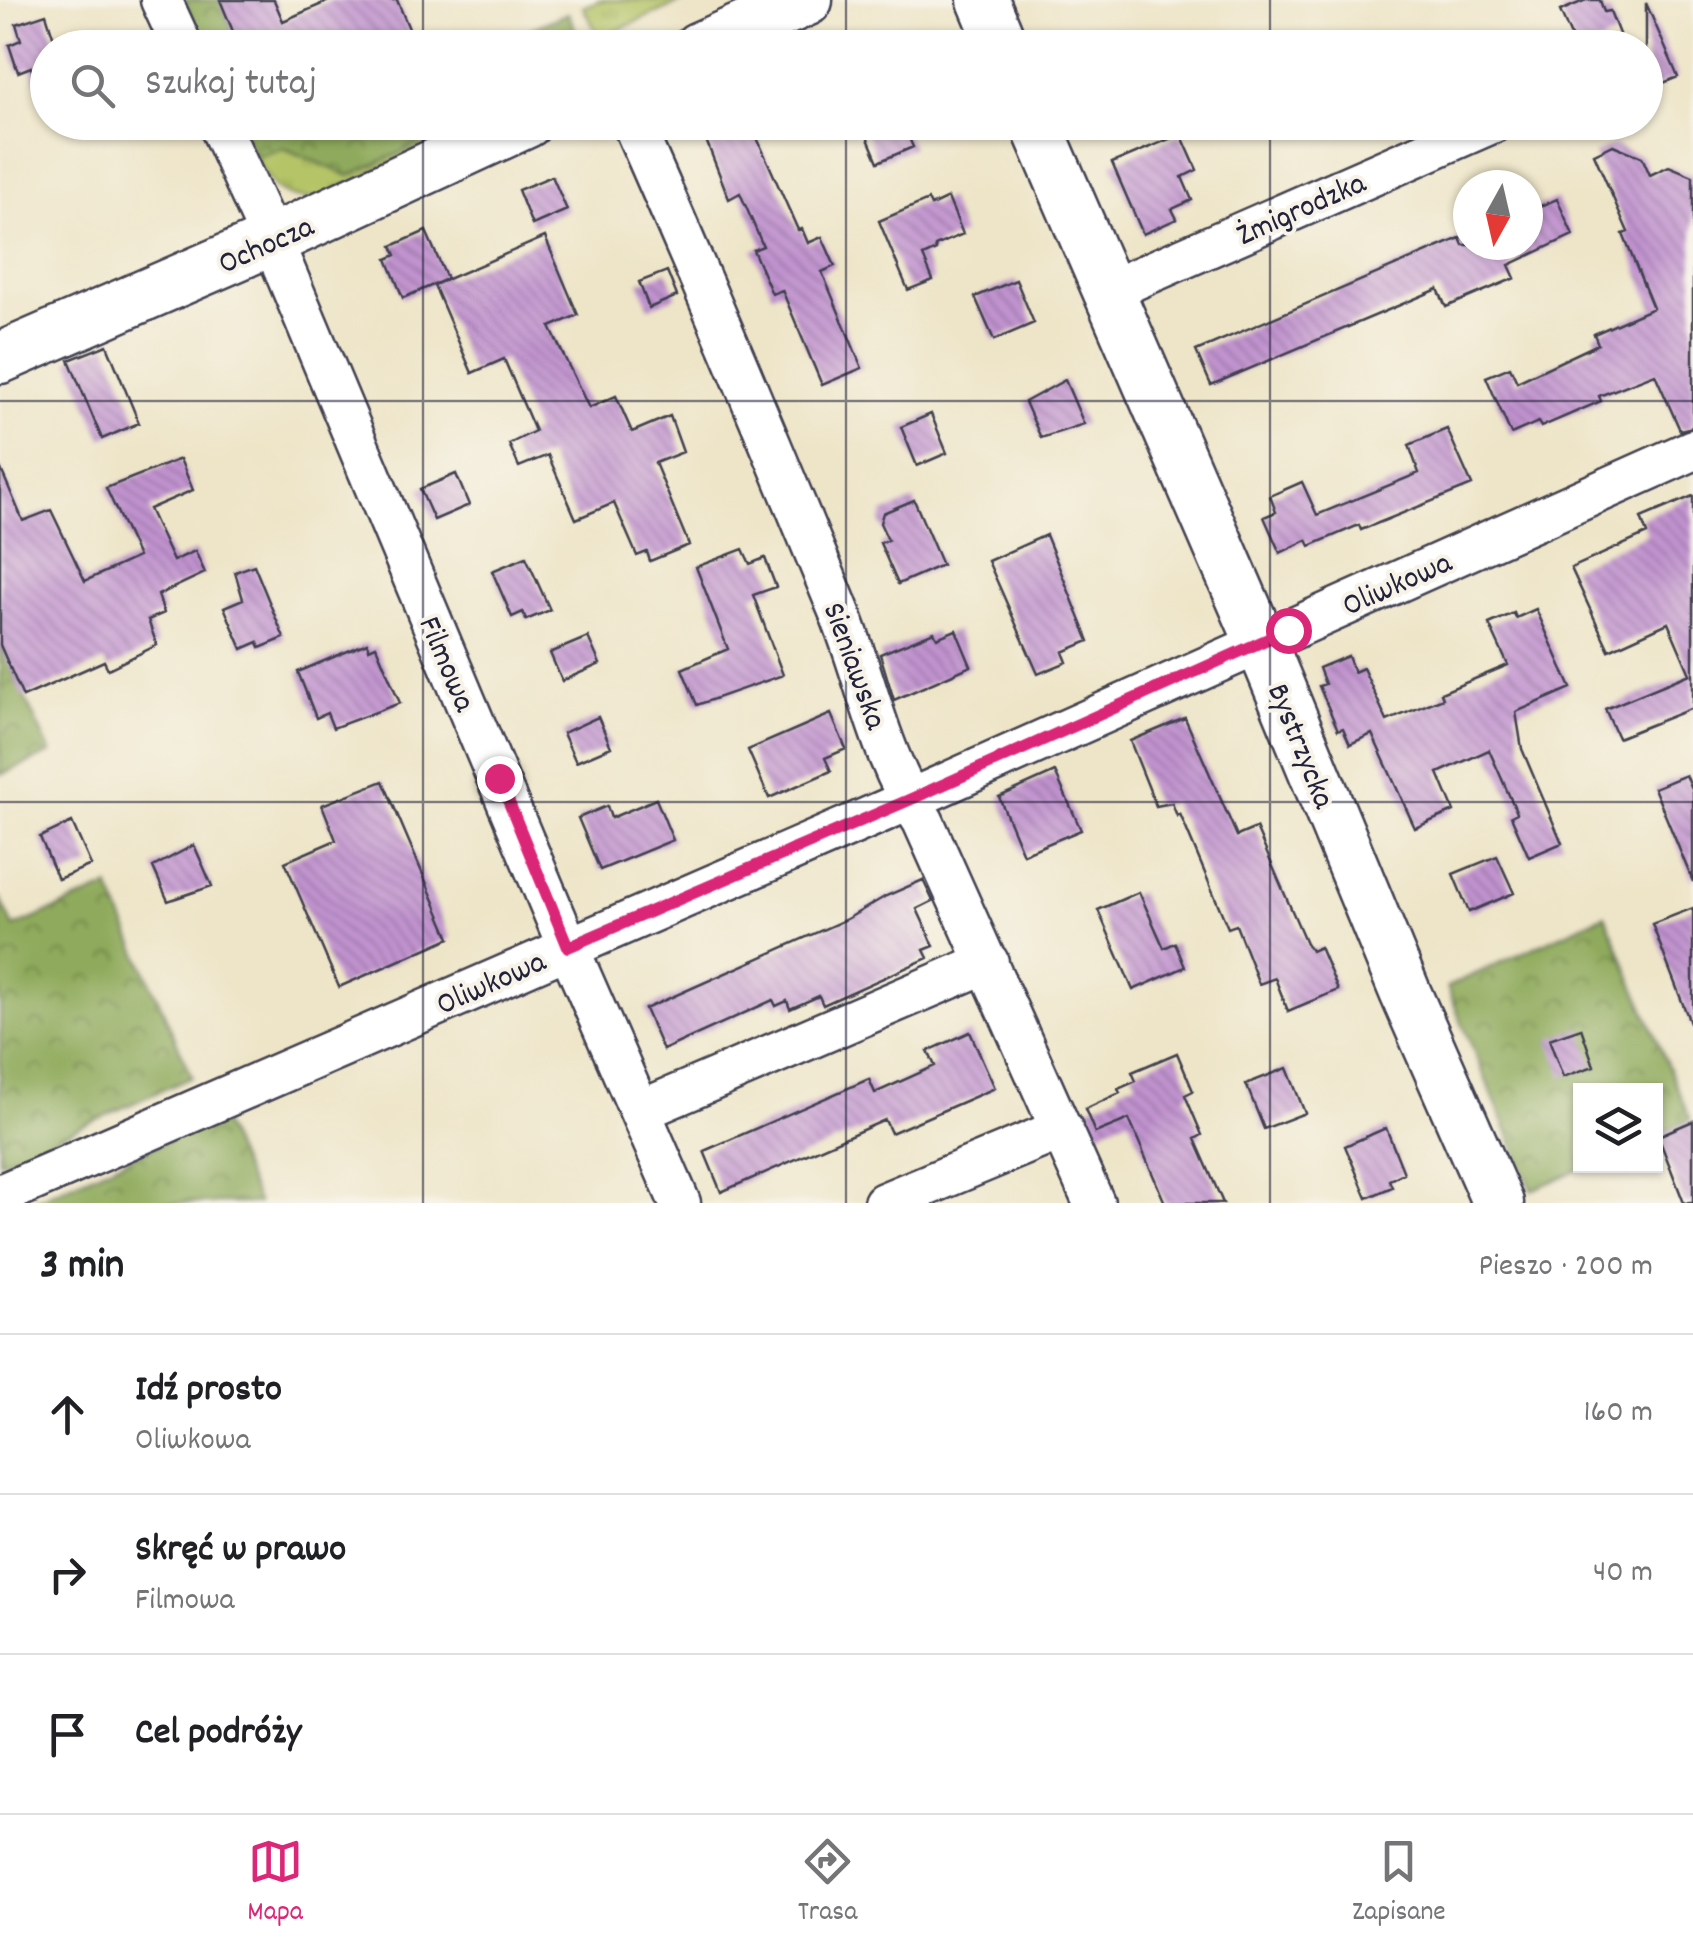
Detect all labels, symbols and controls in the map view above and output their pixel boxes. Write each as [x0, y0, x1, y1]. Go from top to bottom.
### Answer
search box [30, 30, 1663, 140]
icon: search [65, 58, 120, 113]
text: Szukaj tutaj [145, 58, 317, 113]
street label: Żmigrodzka [1230, 162, 1375, 261]
north arrow [1453, 170, 1543, 260]
street label: Ochocza [212, 206, 323, 289]
street label: Oliwkowa [1336, 542, 1461, 631]
street label: Sieniawska [808, 597, 897, 737]
route start [1266, 608, 1312, 654]
street label: Filmowa [404, 610, 485, 721]
street label: Bystrzycka [1252, 677, 1345, 817]
route end [477, 756, 523, 802]
street label: Oliwkowa [430, 941, 555, 1030]
map controls [1573, 1083, 1663, 1173]
button: layers [1573, 1083, 1663, 1173]
text: 3 min [40, 1238, 124, 1298]
text: Pieszo · 200 m [1479, 1245, 1653, 1291]
text: Idź prosto [135, 1364, 282, 1419]
icon: ahead [40, 1387, 95, 1442]
text: 160 m [1584, 1391, 1653, 1437]
text: Oliwkowa [135, 1419, 250, 1465]
text: Skręć w prawo [135, 1524, 346, 1579]
icon: right [40, 1547, 95, 1602]
text: 40 m [1593, 1551, 1653, 1597]
text: Filmowa [135, 1579, 235, 1625]
icon: arrive [40, 1707, 95, 1762]
text: Cel podróży [135, 1707, 301, 1762]
tab: Mapa [247, 1834, 303, 1934]
tab: Trasa [798, 1834, 857, 1934]
tab: Zapisane [1352, 1834, 1446, 1934]

